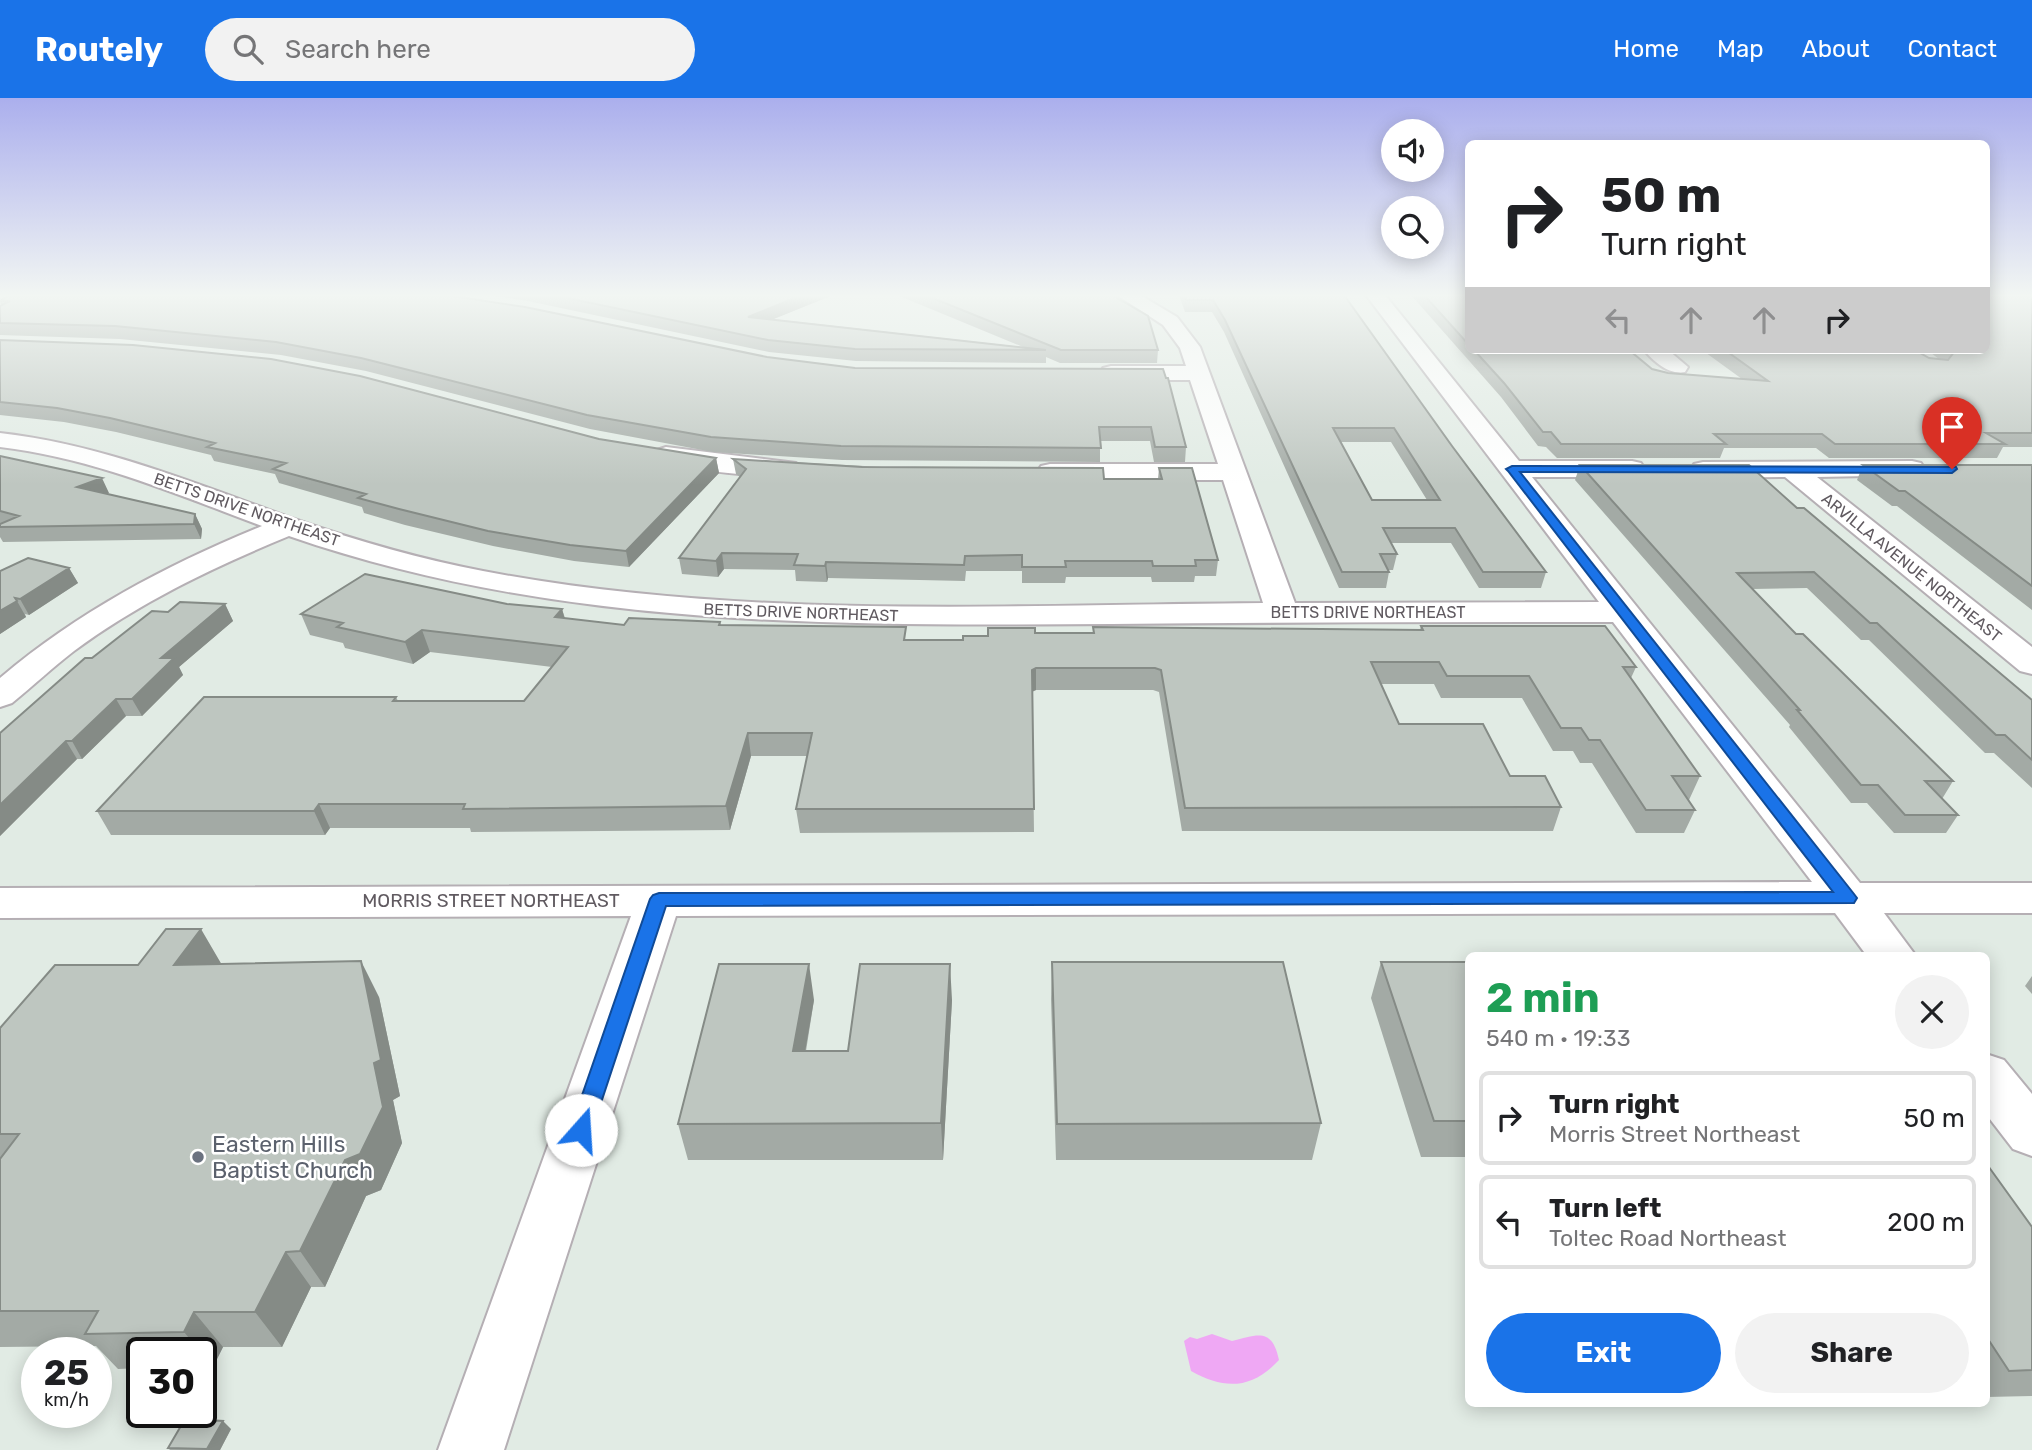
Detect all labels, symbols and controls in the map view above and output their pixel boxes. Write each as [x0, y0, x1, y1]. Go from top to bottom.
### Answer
search box [205, 18, 695, 81]
text: Routely [35, 30, 163, 69]
icon: search [229, 30, 267, 68]
text: Search here [285, 34, 431, 65]
text: Home [1613, 35, 1679, 63]
text: Map [1717, 35, 1764, 63]
text: About [1802, 35, 1870, 63]
text: Contact [1908, 35, 1997, 63]
map controls [1381, 119, 1444, 259]
button: sound [1381, 119, 1444, 182]
text: 50 m [1601, 166, 1721, 224]
icon: right [1486, 168, 1577, 259]
button: search [1381, 196, 1444, 259]
text: Turn right [1601, 225, 1746, 263]
icon: left [1599, 301, 1637, 339]
icon: ahead [1672, 301, 1710, 339]
icon: ahead [1745, 301, 1783, 339]
icon: right [1818, 301, 1856, 339]
pin [1922, 397, 1982, 469]
icon: arrive [1933, 408, 1971, 446]
street label: BETTS DRIVE NORTHEAST [152, 469, 342, 550]
street label: ARVILLA AVENUE NORTHEAST [1818, 489, 2005, 646]
street label: BETTS DRIVE NORTHEAST [703, 600, 899, 625]
street label: BETTS DRIVE NORTHEAST [1270, 603, 1466, 622]
street label: MORRIS STREET NORTHEAST [362, 889, 620, 912]
text: 2 min [1486, 973, 1600, 1023]
button: close [1895, 975, 1969, 1049]
text: 540 m · 19:33 [1486, 1024, 1631, 1052]
text: Turn right [1549, 1089, 1679, 1120]
position arrow [544, 1093, 618, 1167]
icon: right [1490, 1099, 1528, 1137]
text: 50 m [1904, 1103, 1965, 1134]
text: Morris Street Northeast [1549, 1120, 1800, 1148]
place label: Eastern Hills Baptist Church [212, 1130, 373, 1184]
marker: Eastern Hills Baptist Church [190, 1149, 206, 1165]
text: Turn left [1549, 1193, 1661, 1224]
icon: left [1490, 1203, 1528, 1241]
text: 200 m [1887, 1207, 1965, 1238]
text: Toltec Road Northeast [1549, 1224, 1786, 1252]
button: Exit [1486, 1313, 1721, 1393]
button: Share [1735, 1313, 1969, 1393]
speed limit sign: 30 [126, 1337, 217, 1428]
text: 25 [44, 1352, 89, 1394]
text: km/h [44, 1389, 89, 1411]

